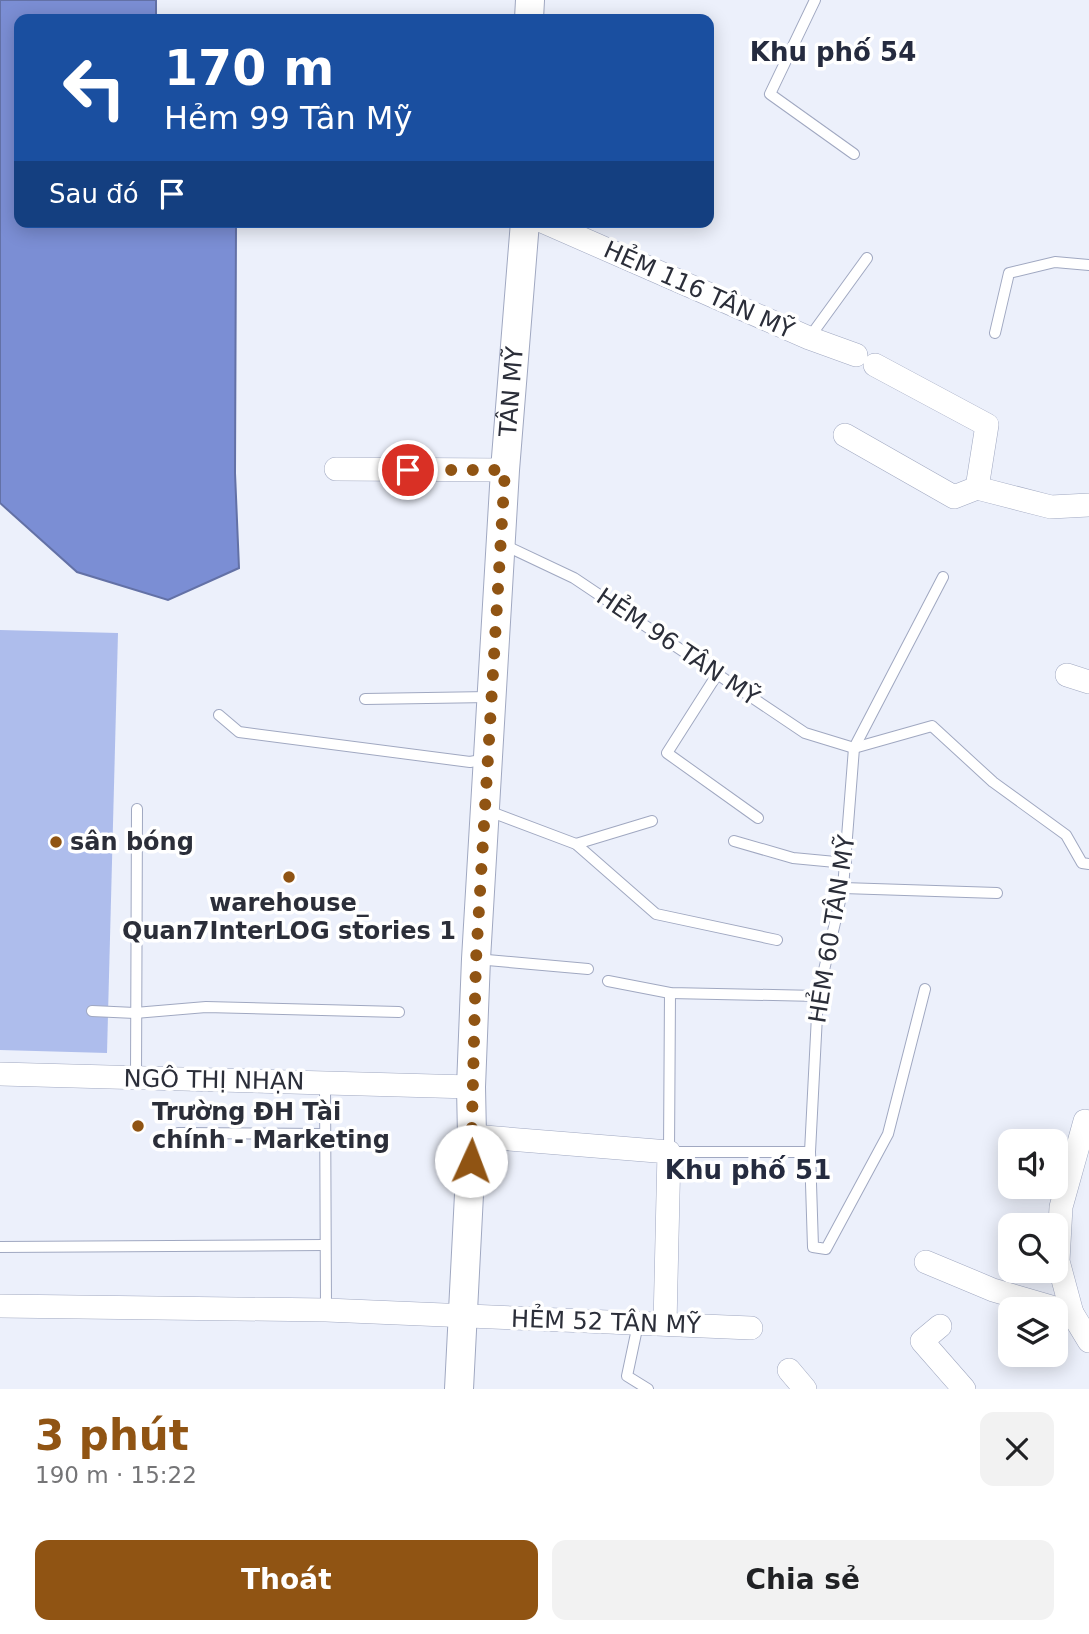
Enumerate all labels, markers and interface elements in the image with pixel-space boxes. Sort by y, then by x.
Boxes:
district label: Khu phố 54 [750,37,916,67]
text: 170 m [164,40,334,97]
icon: left [49,42,140,133]
text: Hẻm 99 Tân Mỹ [164,99,412,137]
icon: arrive [153,175,191,213]
text: Sau đó [49,179,139,209]
street label: HẺM 116 TÂN MỸ [600,233,800,345]
street label: TÂN MỸ [494,345,529,439]
pin [378,440,438,500]
icon: arrive [389,451,427,489]
street label: HẺM 96 TÂN MỸ [591,580,766,712]
place label: sân bóng [70,828,194,856]
street label: HẺM 60 TÂN MỸ [800,832,861,1025]
marker: sân bóng [48,834,64,850]
marker: warehouse_ Quan7InterLOG stories 1 [281,869,297,885]
place label: warehouse_ Quan7InterLOG stories 1 [122,889,456,945]
street label: NGÔ THỊ NHẠN [123,1062,305,1096]
place label: Trường ĐH Tài chính - Marketing [152,1098,390,1154]
marker: Trường ĐH Tài chính - Marketing [130,1118,146,1134]
position arrow [434,1124,508,1198]
map controls [998,1129,1068,1367]
button: sound [998,1129,1068,1199]
district label: Khu phố 51 [665,1155,831,1185]
button: search [998,1213,1068,1283]
button: layers [998,1297,1068,1367]
street label: HẺM 52 TÂN MỸ [511,1302,702,1339]
text: 3 phút [35,1411,189,1460]
button: close [980,1412,1054,1486]
text: 190 m · 15:22 [35,1462,197,1488]
button: Thoát [35,1540,538,1620]
button: Chia sẻ [552,1540,1054,1620]

